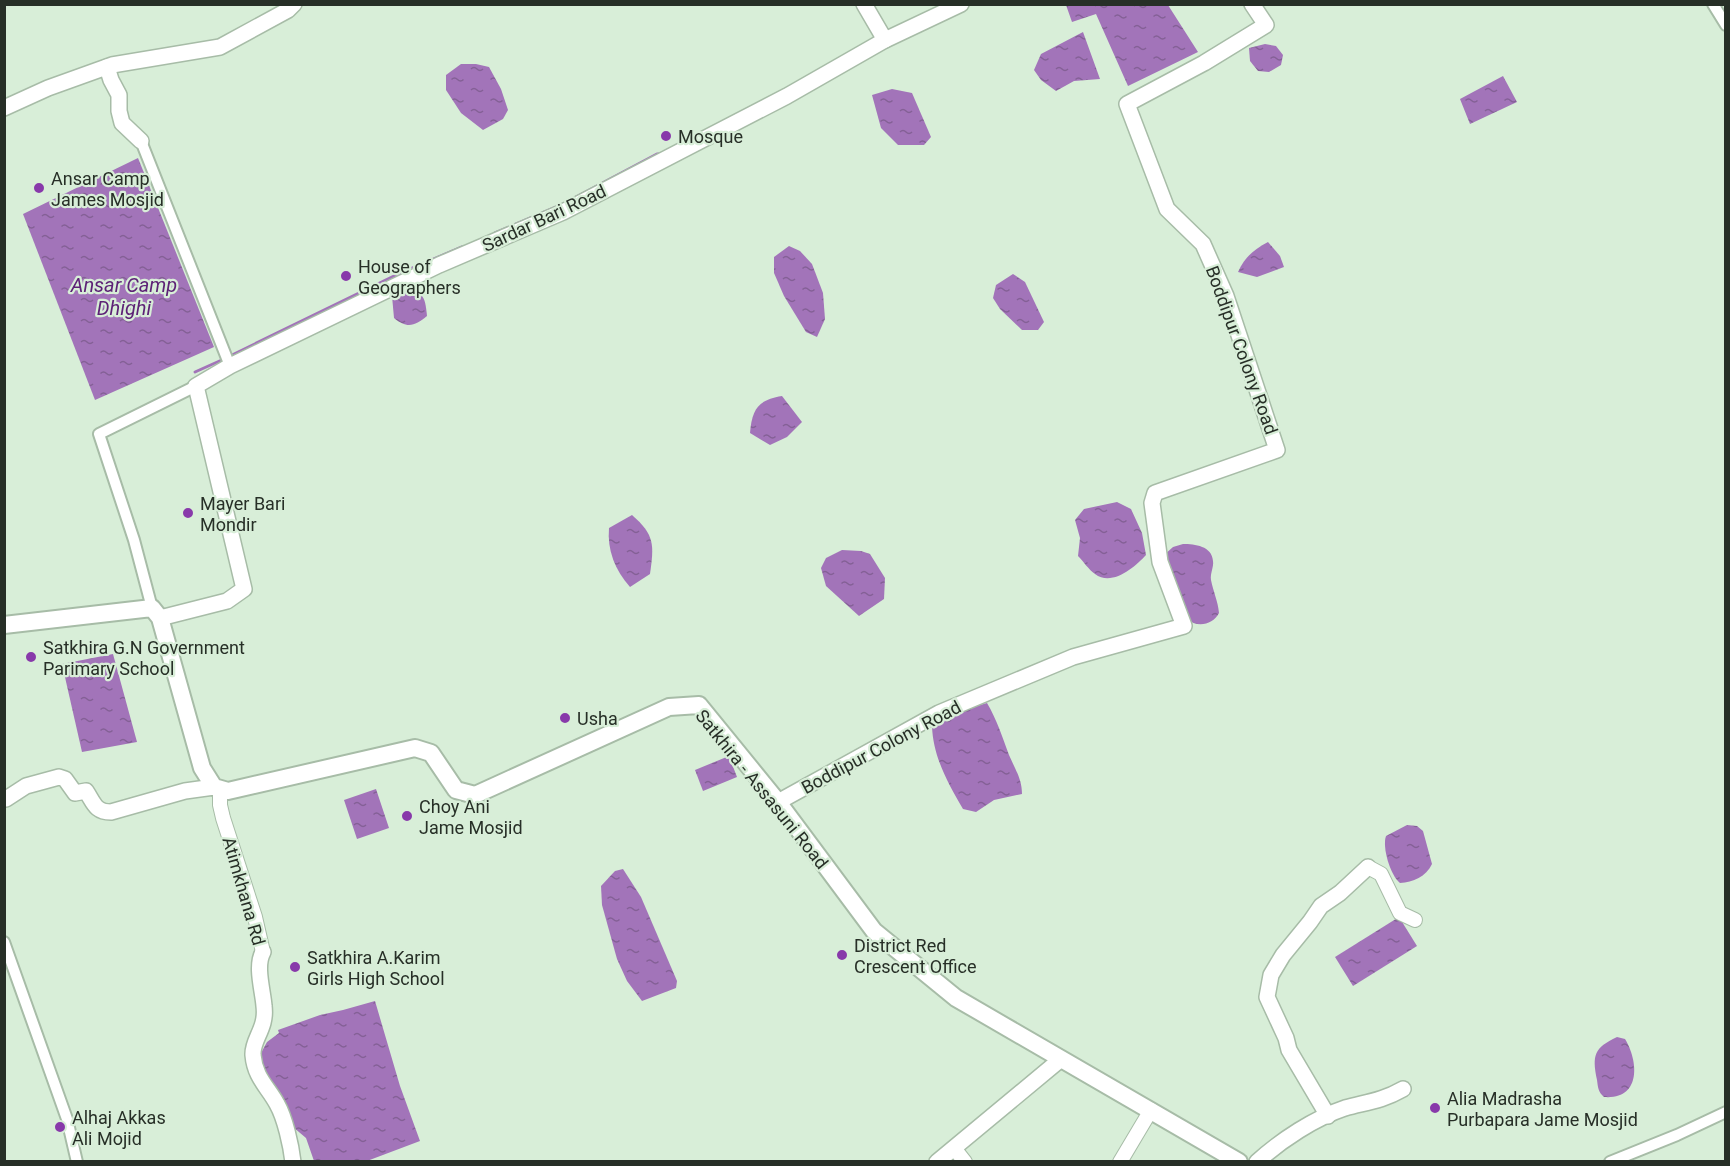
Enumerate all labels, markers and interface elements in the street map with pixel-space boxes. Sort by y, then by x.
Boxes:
place label: Mosque [678,126,743,147]
marker: Mosque [659,129,673,143]
place label: Ansar Camp James Mosjid [51,168,164,210]
street label: Sardar Bari Road [479,180,609,256]
marker: Ansar Camp James Mosjid [32,181,46,195]
place label: House of Geographers [358,256,461,298]
street label: Boddipur Colony Road [1202,263,1282,437]
marker: House of Geographers [339,269,353,283]
water label: Ansar Camp Dhighi [70,273,177,320]
place label: Mayer Bari Mondir [200,493,285,535]
marker: Mayer Bari Mondir [181,506,195,520]
place label: Satkhira G.N Government Parimary School [43,637,245,679]
marker: Satkhira G.N Government Parimary School [24,650,38,664]
street label: Boddipur Colony Road [798,696,964,798]
street label: Satkhira - Assasuni Road [691,705,833,873]
place label: Usha [577,708,618,729]
marker: Usha [558,711,572,725]
place label: Choy Ani Jame Mosjid [419,796,523,838]
marker: Choy Ani Jame Mosjid [400,809,414,823]
street label: Atimkhana Rd [218,834,270,948]
place label: District Red Crescent Office [854,935,976,977]
place label: Satkhira A.Karim Girls High School [307,947,445,989]
marker: District Red Crescent Office [835,948,849,962]
marker: Satkhira A.Karim Girls High School [288,960,302,974]
place label: Alia Madrasha Purbapara Jame Mosjid [1447,1088,1638,1130]
marker: Alia Madrasha Purbapara Jame Mosjid [1428,1101,1442,1115]
place label: Alhaj Akkas Ali Mojid [72,1107,166,1149]
marker: Alhaj Akkas Ali Mojid [53,1120,67,1134]

